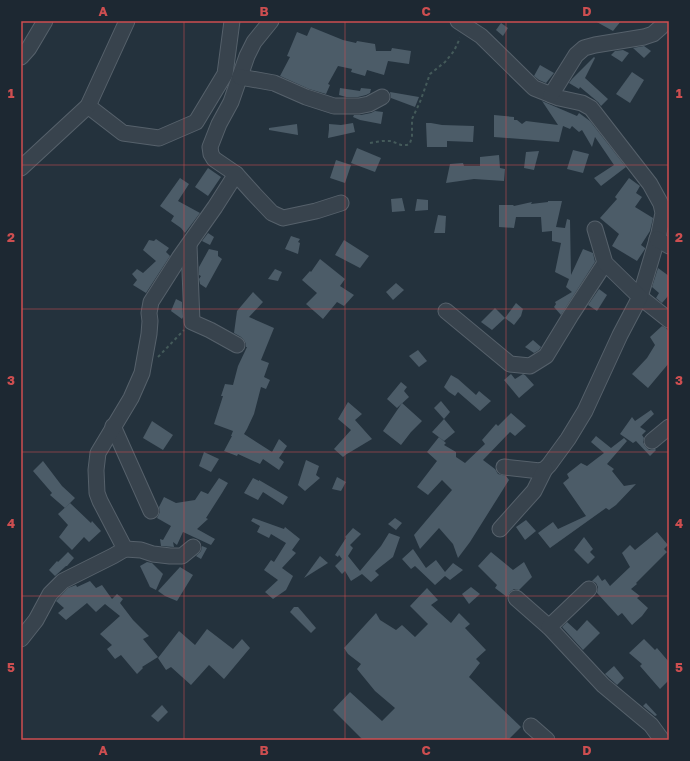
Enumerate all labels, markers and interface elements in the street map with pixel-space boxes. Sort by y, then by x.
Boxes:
text: A [98,3,108,19]
text: B [259,3,269,19]
text: C [421,3,431,19]
text: D [582,3,592,19]
text: 1 [8,85,15,101]
text: 1 [676,85,683,101]
text: 2 [7,229,15,245]
text: 2 [675,229,683,245]
text: 3 [7,372,15,388]
text: 3 [675,372,683,388]
text: 4 [7,515,15,531]
text: 4 [675,515,683,531]
text: 5 [7,659,15,675]
text: 5 [675,659,683,675]
text: A [98,742,108,758]
text: B [259,742,269,758]
text: C [421,742,431,758]
text: D [582,742,592,758]

